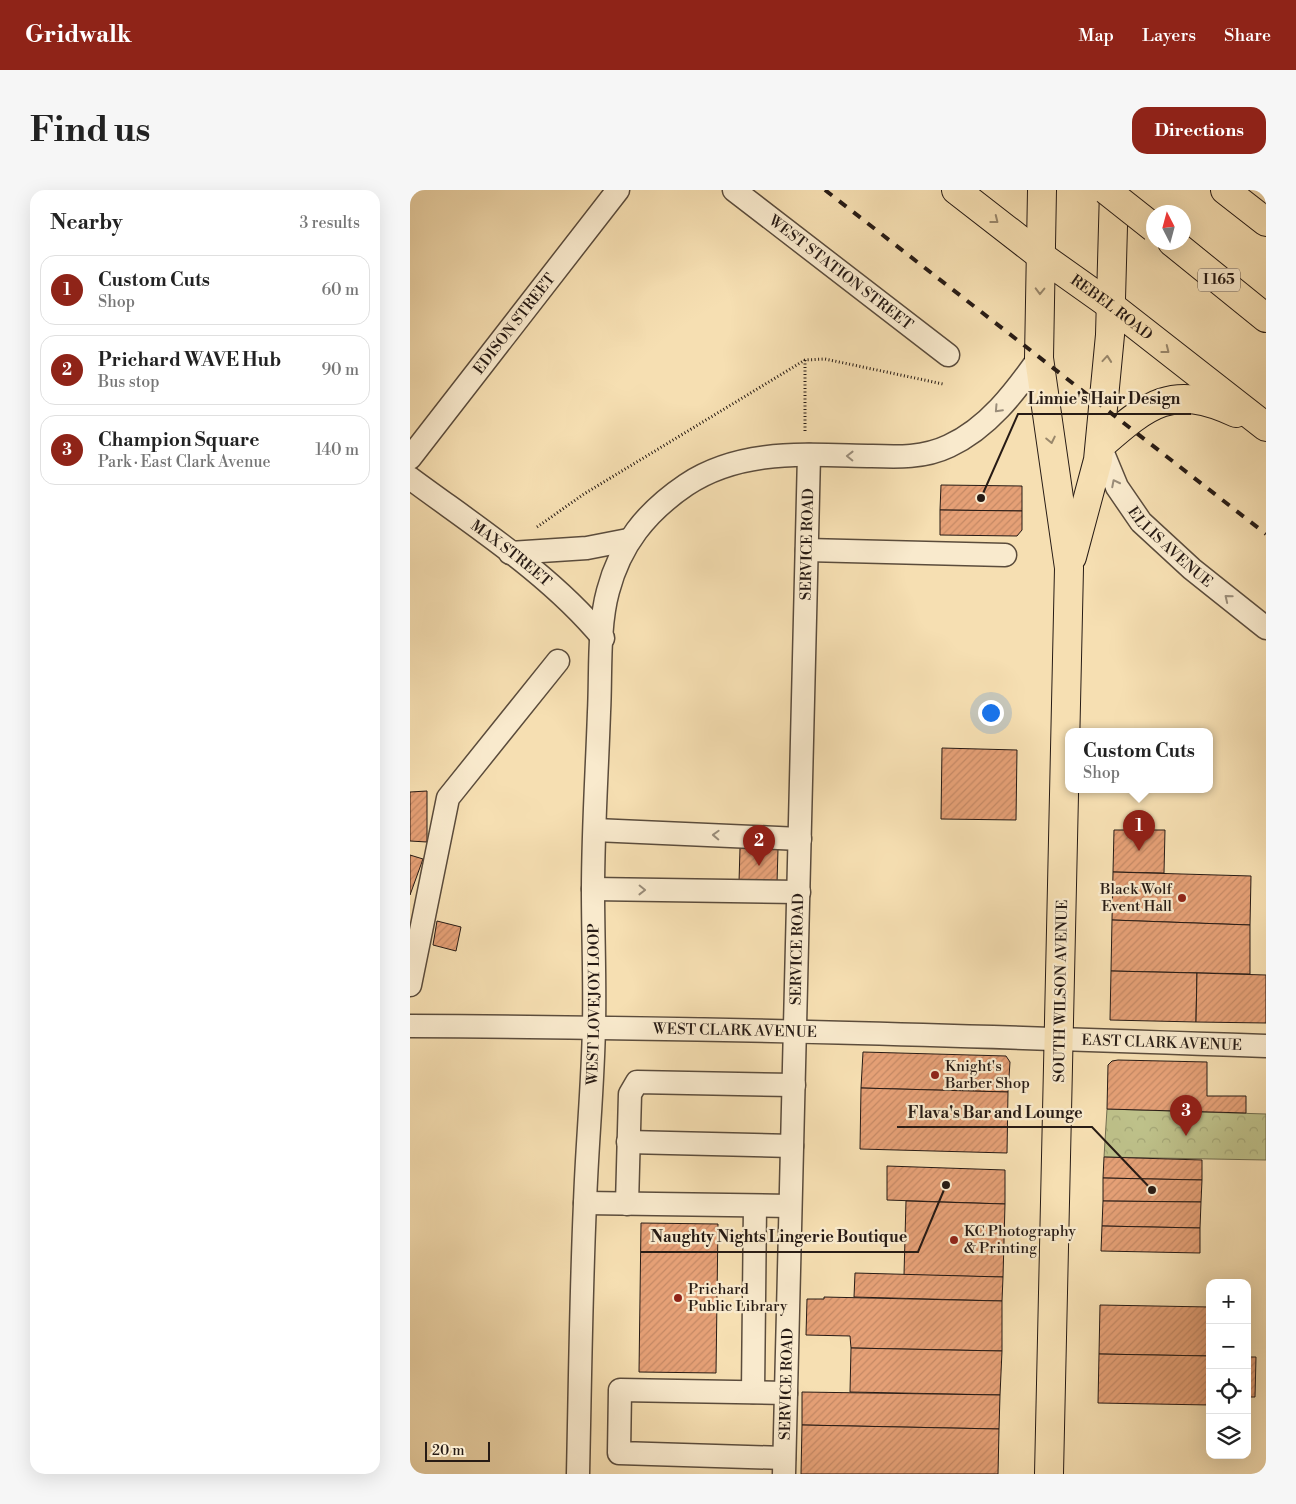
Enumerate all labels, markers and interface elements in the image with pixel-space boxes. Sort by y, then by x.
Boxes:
text: Gridwalk [25,20,132,50]
text: Map [1079,24,1114,47]
text: Layers [1142,24,1196,47]
text: Share [1224,24,1271,47]
button: Directions [1132,107,1266,154]
text: Find us [30,109,150,152]
north arrow [1146,205,1191,250]
text: Nearby [50,210,123,236]
street label: WEST STATION STREET [764,210,917,334]
text: 3 results [299,213,360,233]
one-way arrow [989,214,999,223]
text: Custom Cuts [98,268,210,292]
road number: I 165 [1198,268,1240,292]
street label: EDISON STREET [469,269,560,378]
street label: REBEL ROAD [1067,271,1157,344]
text: 1 [63,280,71,300]
text: 60 m [321,280,359,300]
one-way arrow [1035,288,1045,295]
text: Shop [98,292,135,312]
one-way arrow [1160,344,1169,352]
text: Prichard WAVE Hub [98,348,281,372]
one-way arrow [1102,354,1113,362]
text: 2 [62,360,72,380]
text: 90 m [321,360,359,380]
text: Bus stop [98,372,160,392]
callout: Linnie's Hair Design [1018,383,1191,414]
text: Linnie's Hair Design [1028,389,1180,409]
one-way arrow [995,404,1004,413]
text: Champion Square [98,428,260,452]
one-way arrow [1046,436,1056,445]
text: 3 [62,440,72,460]
text: 140 m [315,440,359,460]
one-way arrow [845,451,853,461]
text: Park · East Clark Avenue [98,452,271,472]
one-way arrow [1111,479,1121,488]
street label: SERVICE ROAD [796,488,818,600]
street label: ELLIS AVENUE [1124,503,1217,591]
street label: MAX STREET [467,516,556,591]
one-way arrow [1225,595,1234,603]
your location [978,700,1004,726]
popup [1065,728,1213,793]
text: Custom Cuts [1083,739,1195,763]
text: Shop [1083,763,1120,783]
pin: 1 [1123,810,1155,851]
pin: 2 [743,825,775,866]
one-way arrow [712,830,720,841]
place label: Black Wolf Event Hall [1099,880,1173,916]
one-way arrow [638,885,646,895]
marker: Black Wolf Event Hall [1176,892,1188,904]
street label: SERVICE ROAD [786,893,808,1005]
street label: SOUTH WILSON AVENUE [1050,899,1072,1083]
street label: WEST LOVEJOY LOOP [582,923,604,1087]
street label: WEST CLARK AVENUE [652,1019,817,1042]
street label: EAST CLARK AVENUE [1081,1030,1242,1055]
place label: Knight's Barber Shop [944,1057,1030,1093]
marker: Knight's Barber Shop [929,1069,941,1081]
pin: 3 [1170,1095,1202,1136]
callout: Flava's Bar and Lounge [897,1096,1092,1127]
text: Flava's Bar and Lounge [907,1103,1083,1123]
callout: Naughty Nights Lingerie Boutique [641,1221,918,1252]
place label: KC Photography & Printing [964,1222,1076,1258]
text: Naughty Nights Lingerie Boutique [651,1227,908,1247]
marker: KC Photography & Printing [948,1234,960,1246]
map controls [1206,1279,1251,1459]
button: + [1206,1279,1251,1324]
place label: Prichard Public Library [688,1280,788,1316]
marker: Prichard Public Library [672,1292,684,1304]
button: − [1206,1324,1251,1369]
street label: SERVICE ROAD [775,1328,797,1440]
button: locate [1206,1369,1251,1414]
button: layers [1206,1414,1251,1459]
scale bar [425,1439,490,1462]
text: 20 m [432,1442,464,1460]

